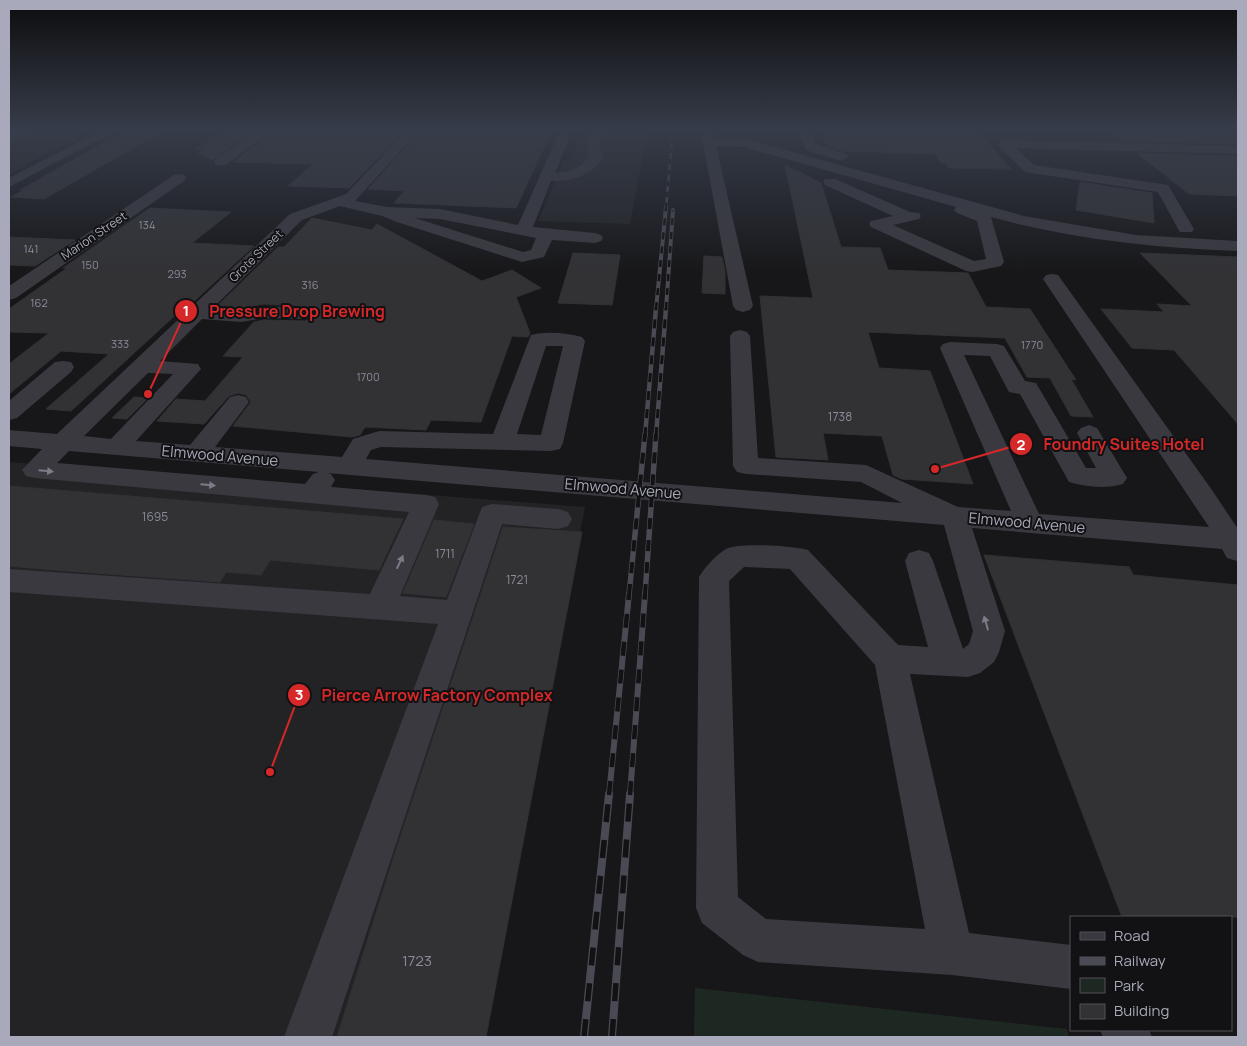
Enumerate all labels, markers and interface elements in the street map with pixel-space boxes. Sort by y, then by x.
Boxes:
street label: Marion Street [58,207,130,264]
house number: 134 [139,217,155,232]
street label: Grote Street [225,225,287,286]
house number: 141 [23,241,39,256]
house number: 150 [81,257,99,272]
house number: 293 [167,266,187,281]
house number: 316 [301,277,319,292]
house number: 162 [30,295,48,310]
callout: Pressure Drop Brewing [174,296,394,327]
text: 1 [183,300,189,321]
text: Pressure Drop Brewing [209,300,385,322]
house number: 333 [111,336,129,351]
house number: 1770 [1021,337,1043,352]
house number: 1700 [356,369,380,384]
house number: 1738 [828,408,852,425]
callout: Foundry Suites Hotel [1009,429,1215,460]
text: Foundry Suites Hotel [1043,433,1205,455]
text: 2 [1017,434,1026,455]
street label: Elmwood Avenue [161,440,279,471]
one-way arrow [38,467,54,475]
street label: Elmwood Avenue [564,473,682,504]
one-way arrow [200,481,216,489]
street label: Elmwood Avenue [968,507,1086,538]
house number: 1695 [142,508,168,525]
house number: 1711 [435,545,455,562]
one-way arrow [396,555,404,569]
house number: 1721 [506,571,528,588]
one-way arrow [982,615,990,630]
callout: Pierce Arrow Factory Complex [287,680,563,711]
text: 3 [295,684,303,705]
text: Pierce Arrow Factory Complex [321,684,553,706]
legend [1070,916,1232,1031]
text: Road [1114,925,1150,946]
house number: 1723 [402,950,432,971]
text: Railway [1114,950,1166,971]
text: Park [1114,975,1144,996]
text: Building [1114,1000,1169,1021]

